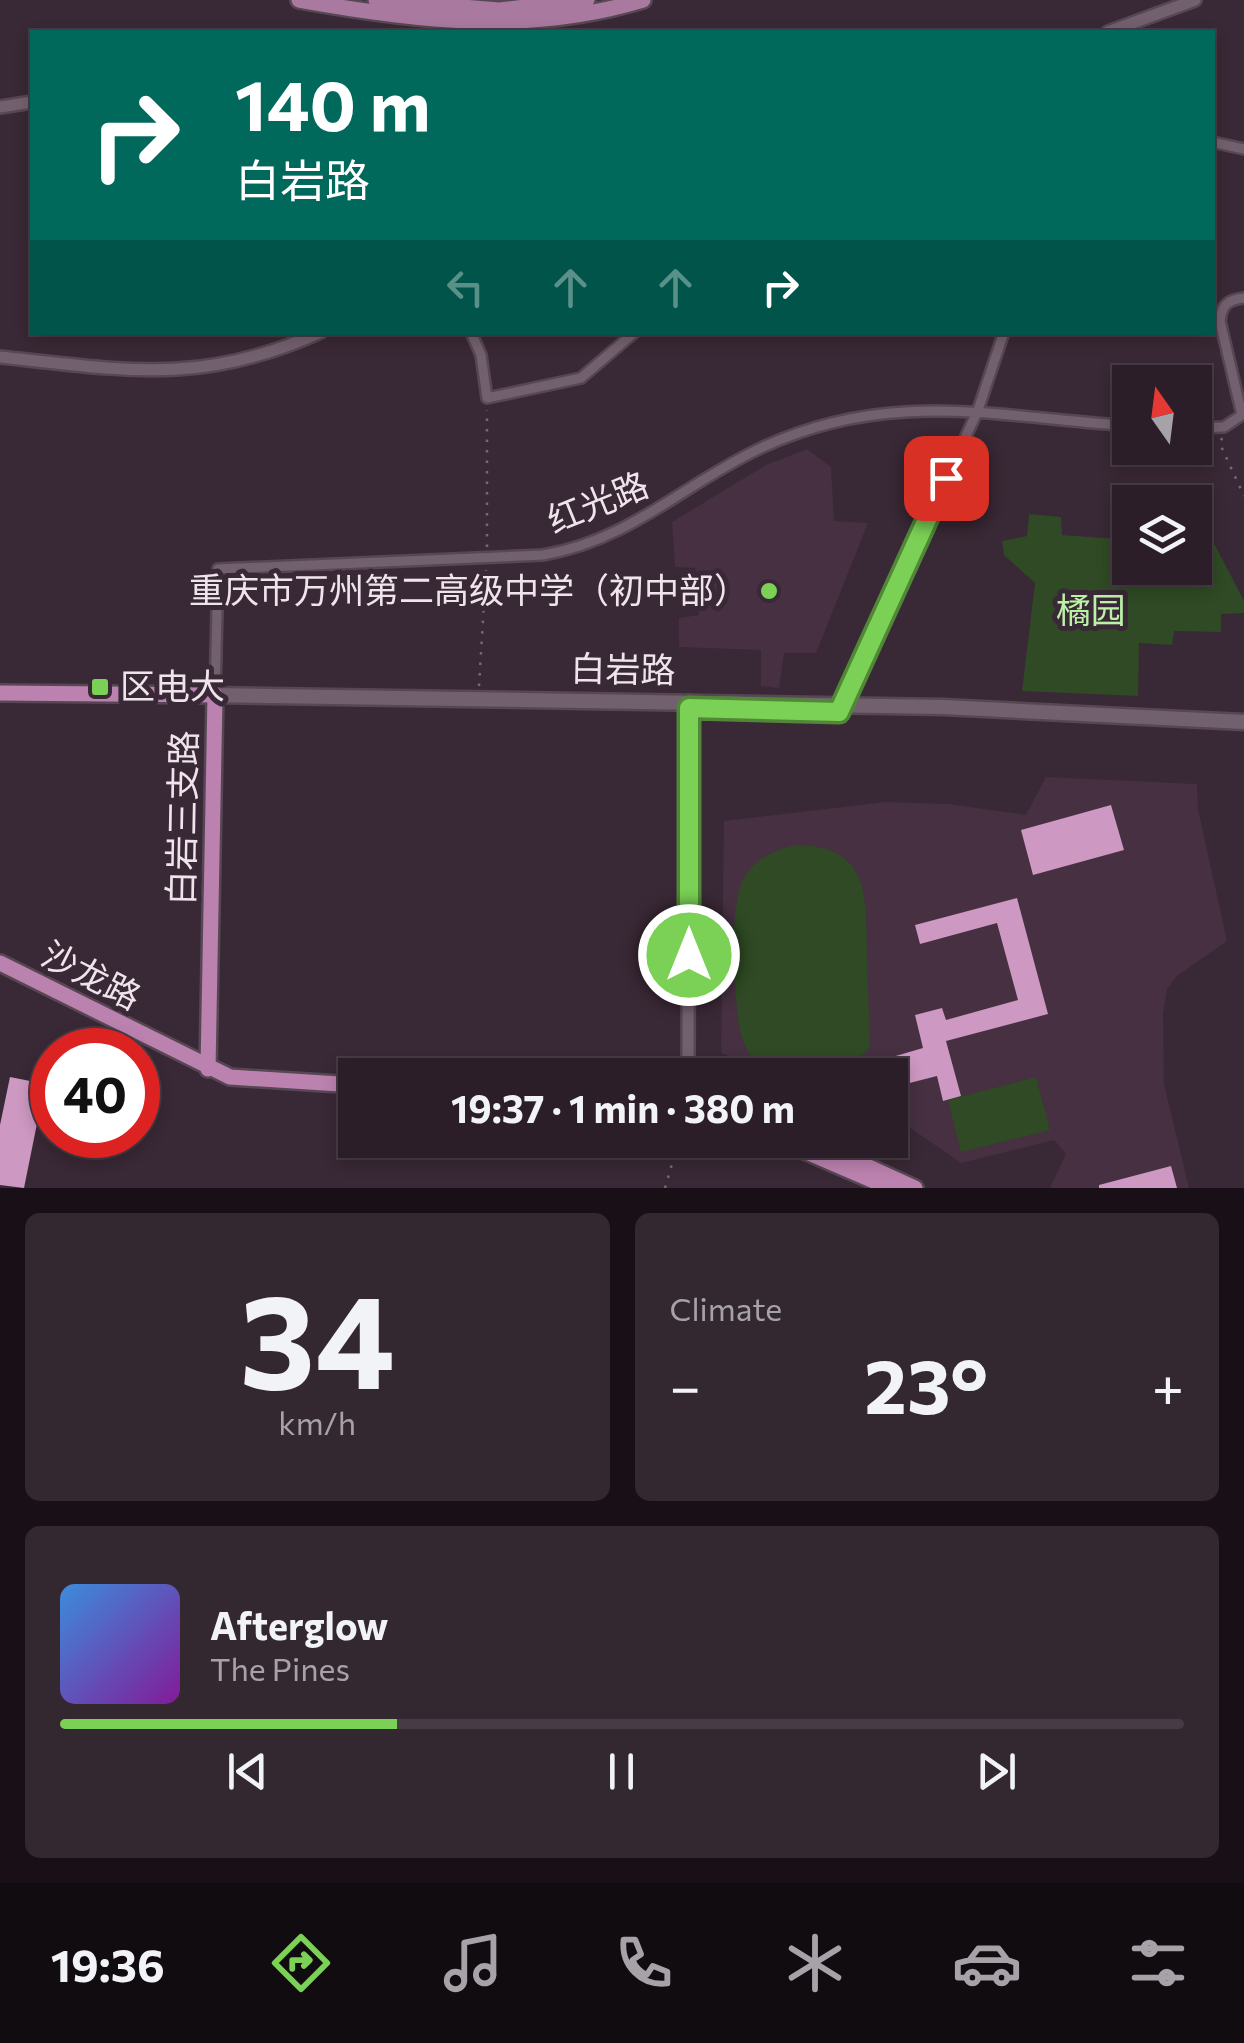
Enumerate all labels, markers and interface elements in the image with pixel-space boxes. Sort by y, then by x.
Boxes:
text: 140 m [235,60,431,145]
icon: right [70,70,200,200]
text: 白岩路 [235,151,370,206]
icon: left [438,260,493,315]
icon: ahead [543,260,598,315]
icon: ahead [648,260,703,315]
icon: right [753,260,808,315]
north arrow [1112,365,1212,465]
map controls [1112,365,1212,585]
pin [904,436,989,521]
icon: arrive [919,451,974,506]
street label: 红光路 [540,461,654,540]
button: layers [1112,485,1212,585]
place label: 重庆市万州第二高级中学（初中部） [189,567,749,610]
marker: 重庆市万州第二高级中学（初中部） [758,580,780,602]
park label: 橘园 [1056,587,1126,630]
street label: 白岩路 [570,645,676,690]
place label: 区电大 [120,663,225,706]
marker: 区电大 [89,676,111,698]
street label: 白岩三支路 [157,730,204,906]
position arrow [637,903,741,1007]
street label: 沙龙路 [36,931,149,1017]
speed limit sign: 40 [30,1028,160,1158]
text: 19:37 · 1 min · 380 m [451,1084,795,1131]
text: 34 [240,1257,395,1416]
text: Climate [670,1288,782,1328]
text: 23° [864,1338,988,1429]
text: − [670,1351,701,1418]
text: + [1152,1351,1184,1418]
text: km/h [278,1402,356,1442]
text: Afterglow [210,1601,388,1648]
text: The Pines [210,1648,350,1688]
icon: previous [220,1744,275,1799]
icon: pause [594,1744,649,1799]
icon: next [969,1744,1024,1799]
icon: directions [266,1928,336,1998]
icon: music [438,1928,508,1998]
icon: phone [609,1928,679,1998]
icon: climate [780,1928,850,1998]
icon: car [952,1928,1022,1998]
icon: filters [1123,1928,1193,1998]
text: 19:36 [51,1936,165,1991]

